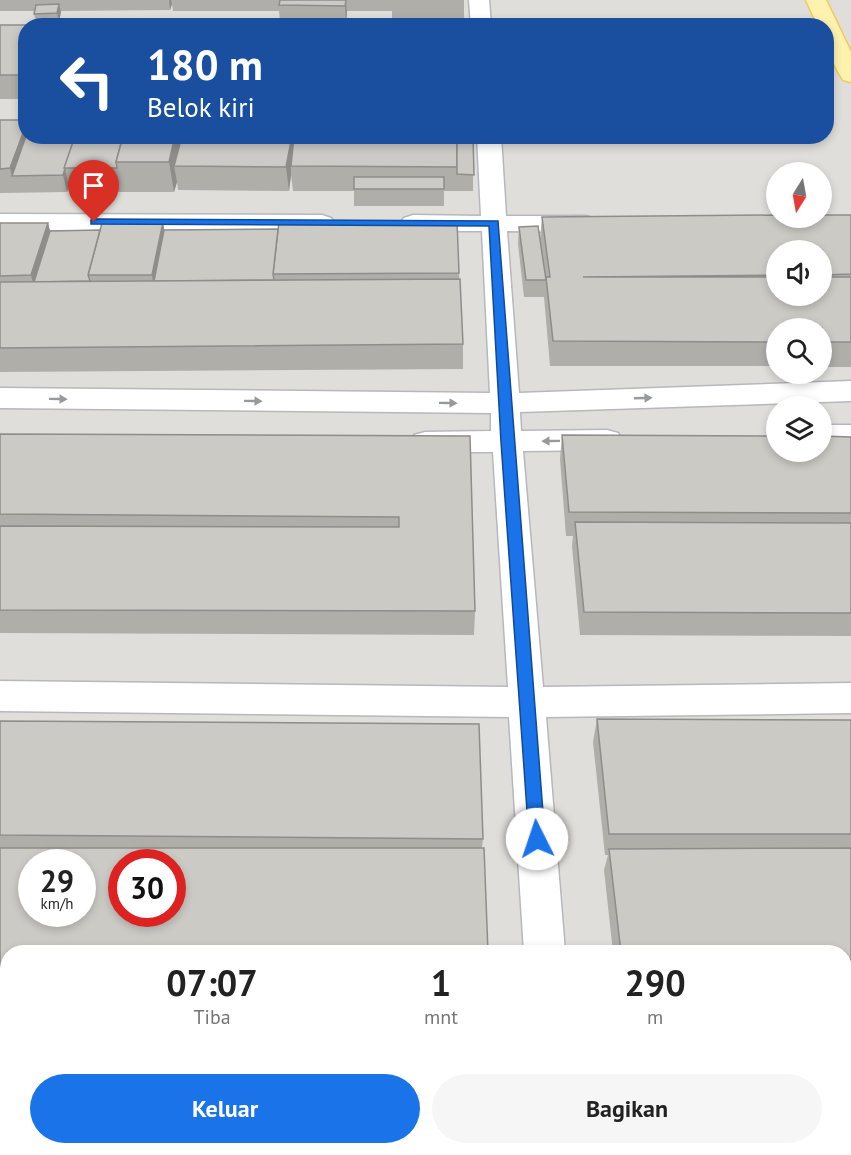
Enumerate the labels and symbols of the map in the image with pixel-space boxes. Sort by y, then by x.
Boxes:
pin [68,160,119,222]
north arrow [766,162,832,228]
one-way arrow [49,394,68,404]
one-way arrow [634,394,653,403]
one-way arrow [244,396,263,406]
one-way arrow [439,398,458,408]
one-way arrow [541,436,560,446]
position arrow [505,807,569,871]
speed limit sign: 30 [108,849,186,927]

